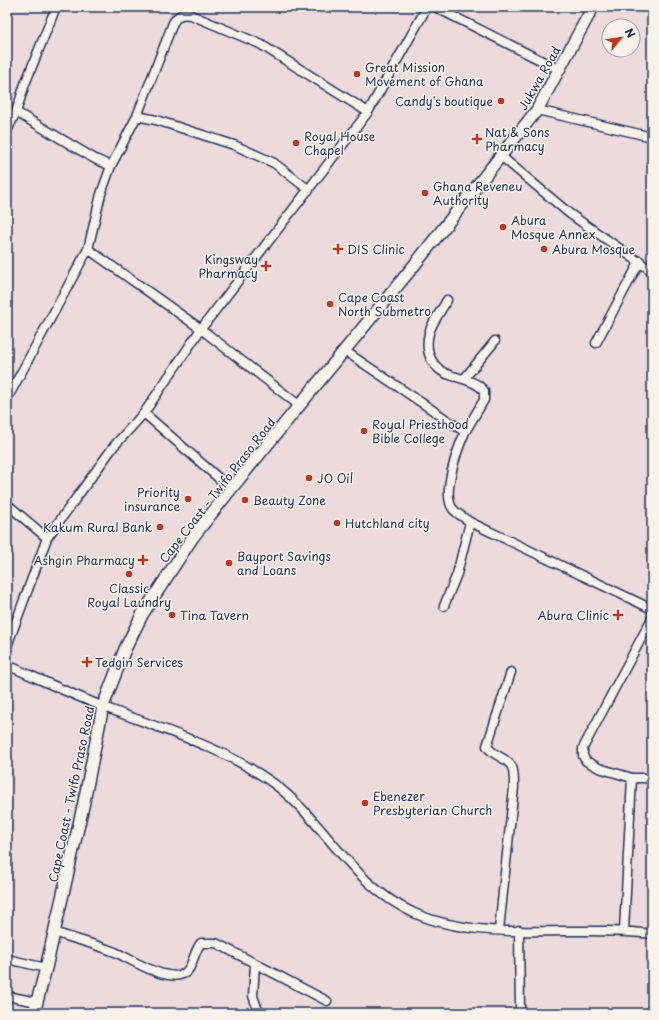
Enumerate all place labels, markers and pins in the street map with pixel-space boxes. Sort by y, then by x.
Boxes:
place label: Great Mission Movement of Ghana [365,58,484,90]
marker: Great Mission Movement of Ghana [352,69,362,79]
place label: Candy's boutique [395,92,493,110]
marker: Candy's boutique [496,96,506,106]
place label: Nat & Sons Pharmacy [485,123,550,155]
place label: Royal House Chapel [304,127,376,159]
marker: Nat & Sons Pharmacy [472,134,482,144]
marker: Royal House Chapel [291,138,301,148]
place label: Ghana Reveneu Authority [433,177,522,209]
marker: Ghana Reveneu Authority [420,188,430,198]
place label: Abura Mosque Annex [511,211,595,243]
marker: Abura Mosque Annex [498,222,508,232]
place label: DIS Clinic [347,240,405,258]
place label: Abura Mosque [552,240,636,258]
marker: DIS Clinic [332,243,344,255]
marker: Abura Mosque [539,244,549,254]
place label: Kingsway Pharmacy [198,250,258,282]
marker: Kingsway Pharmacy [261,261,271,271]
place label: Cape Coast North Submetro [338,288,431,320]
marker: Cape Coast North Submetro [325,299,335,309]
place label: Royal Priesthood Bible College [372,415,469,447]
marker: Royal Priesthood Bible College [359,426,369,436]
place label: JO Oil [317,469,353,487]
marker: JO Oil [304,473,314,483]
place label: Priority insurance [124,483,180,515]
place label: Beauty Zone [253,491,326,509]
marker: Priority insurance [183,494,193,504]
marker: Beauty Zone [240,495,250,505]
place label: Hutchland city [345,514,430,532]
place label: Kakum Rural Bank [43,518,152,536]
marker: Hutchland city [332,518,342,528]
marker: Kakum Rural Bank [155,522,165,532]
place label: Bayport Savings and Loans [237,547,332,579]
place label: Ashgin Pharmacy [33,551,135,569]
marker: Ashgin Pharmacy [138,555,148,565]
marker: Bayport Savings and Loans [224,558,234,568]
marker: Classic Royal Laundry [124,569,134,579]
place label: Classic Royal Laundry [87,579,171,611]
place label: Tina Tavern [180,606,249,624]
place label: Abura Clinic [537,606,609,624]
marker: Abura Clinic [612,609,624,621]
marker: Tina Tavern [167,610,177,620]
place label: Tedgin Services [95,653,183,671]
marker: Tedgin Services [82,657,92,667]
place label: Ebenezer Presbyterian Church [373,787,492,819]
marker: Ebenezer Presbyterian Church [360,798,370,808]

